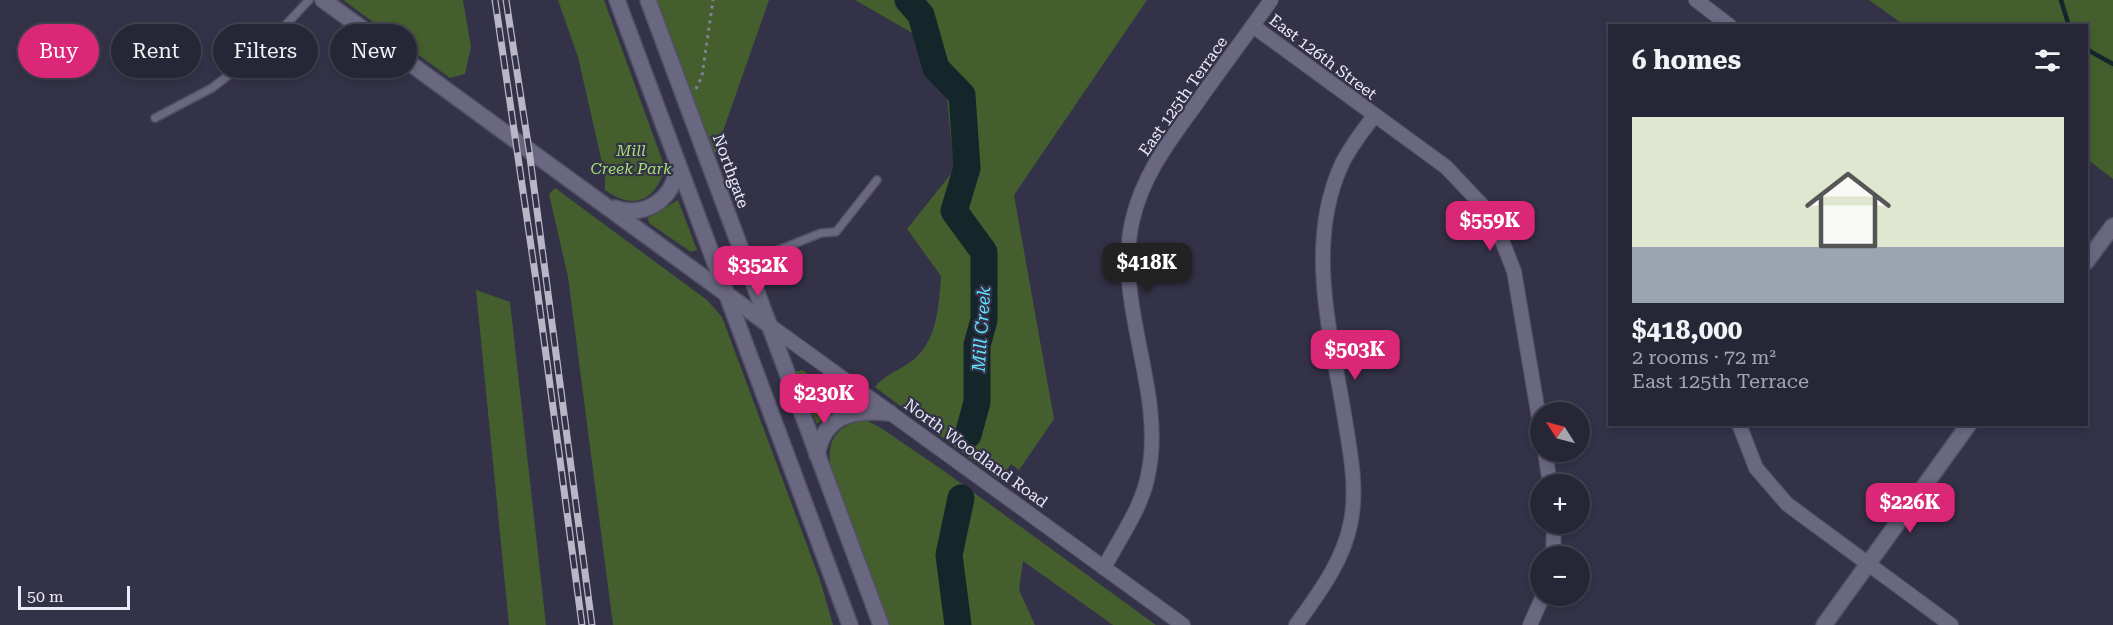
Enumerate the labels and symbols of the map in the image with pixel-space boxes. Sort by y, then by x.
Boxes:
street label: East 126th Street [1265,10,1381,104]
street label: East 125th Terrace [1135,32,1231,159]
street label: Northgate [709,131,753,211]
park label: Mill Creek Park [590,141,672,178]
pin: $559K [1448,201,1532,252]
pin: $418K [1105,243,1189,294]
pin: $352K [716,246,800,297]
water label: Mill Creek [967,285,994,373]
pin: $503K [1313,330,1397,381]
pin: $230K [782,374,866,425]
street label: North Woodland Road [901,395,1051,511]
north arrow [1530,402,1590,462]
pin: $226K [1868,483,1952,534]
scale bar [18,583,130,610]

